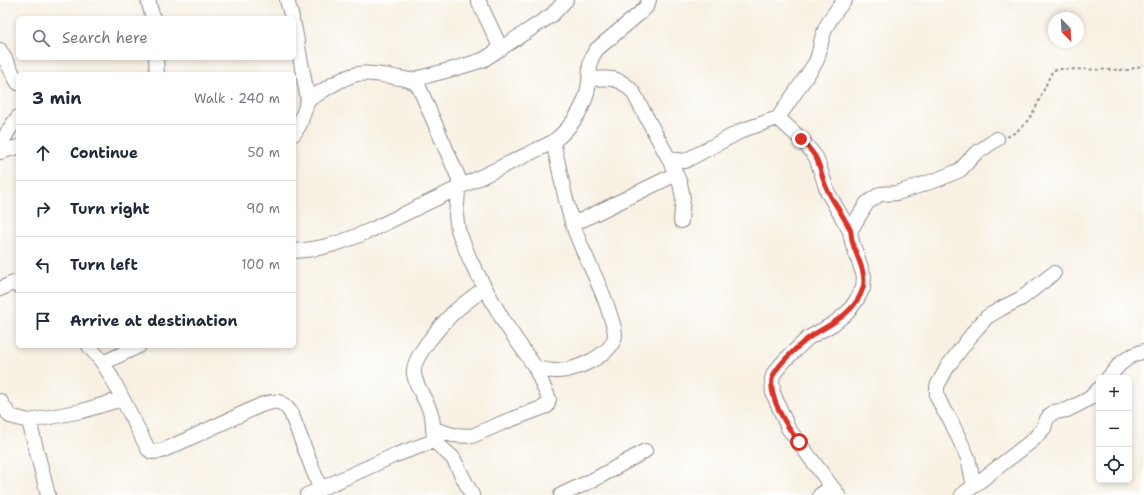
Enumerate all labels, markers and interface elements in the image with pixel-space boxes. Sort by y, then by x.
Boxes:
north arrow [1048,12,1084,48]
search box [16,16,296,60]
icon: search [30,27,52,49]
text: Search here [62,28,148,48]
text: 3 min [32,87,82,109]
text: Walk · 240 m [194,90,280,107]
route end [792,130,810,148]
icon: ahead [32,142,54,164]
text: Continue [70,143,138,163]
text: 50 m [247,144,280,161]
icon: right [32,198,54,220]
text: Turn right [70,199,150,219]
text: 90 m [246,200,280,217]
icon: left [32,254,54,276]
text: Turn left [70,255,138,275]
text: 100 m [241,256,280,273]
icon: arrive [32,310,54,332]
text: Arrive at destination [70,311,238,331]
map controls [1096,375,1132,483]
button: + [1096,375,1132,411]
button: − [1096,411,1132,447]
route start [790,433,808,451]
button: locate [1096,447,1132,483]

